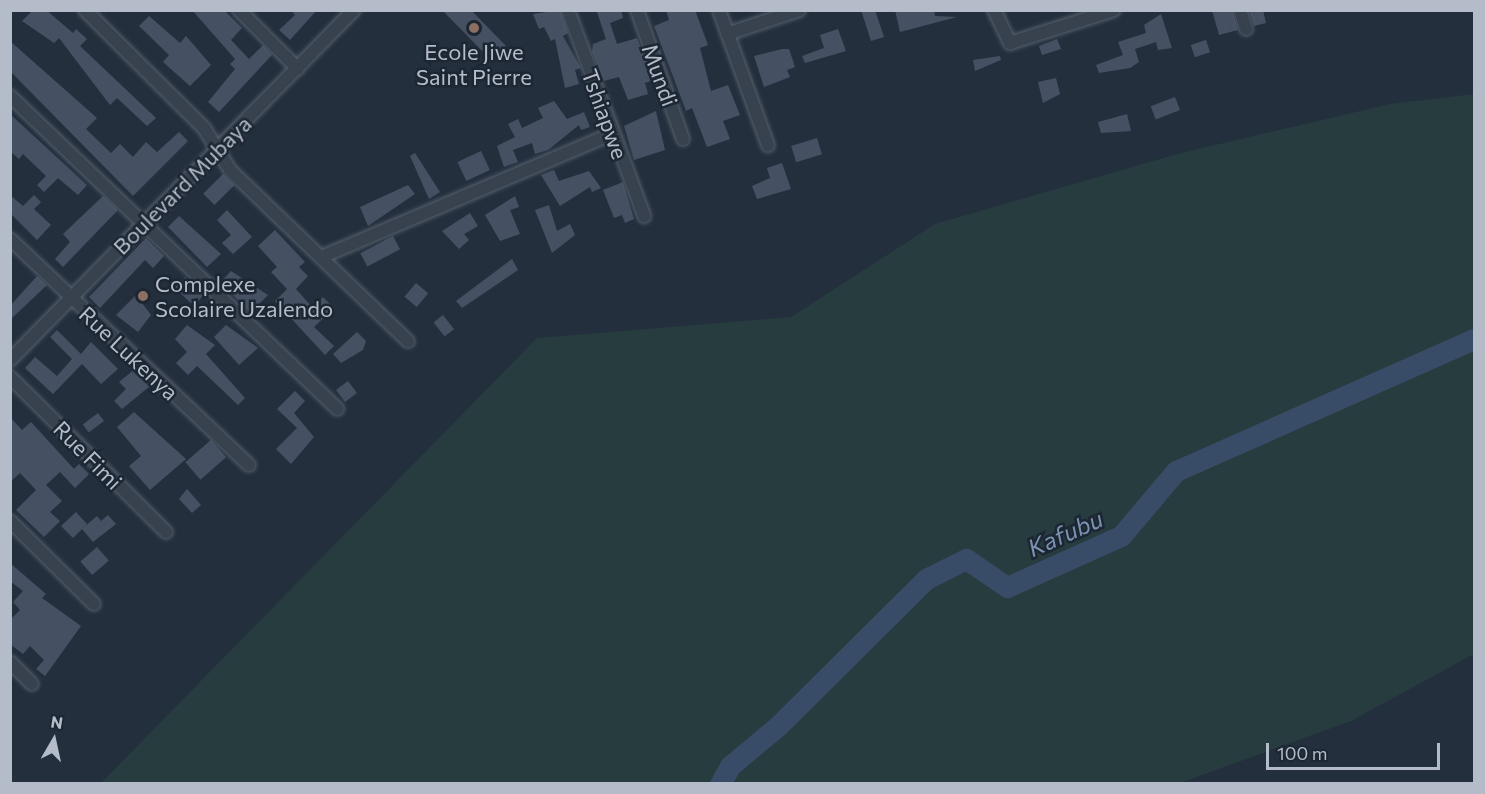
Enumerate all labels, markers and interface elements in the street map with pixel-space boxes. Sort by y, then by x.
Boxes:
marker: Ecole Jiwe Saint Pierre [467,21,481,35]
place label: Ecole Jiwe Saint Pierre [416,38,532,90]
street label: Mundi [637,40,683,110]
street label: Tshiapwe [577,65,633,163]
street label: Boulevard Mubaya [107,110,257,260]
place label: Complexe Scolaire Uzalendo [155,270,333,322]
marker: Complexe Scolaire Uzalendo [136,289,150,303]
street label: Rue Lukenya [74,300,184,406]
street label: Rue Fimi [48,415,128,495]
water label: Kafubu [1023,504,1107,562]
north arrow [24,710,84,770]
text: N [49,711,64,732]
scale bar [1269,731,1443,769]
text: 100 m [1277,742,1327,764]

